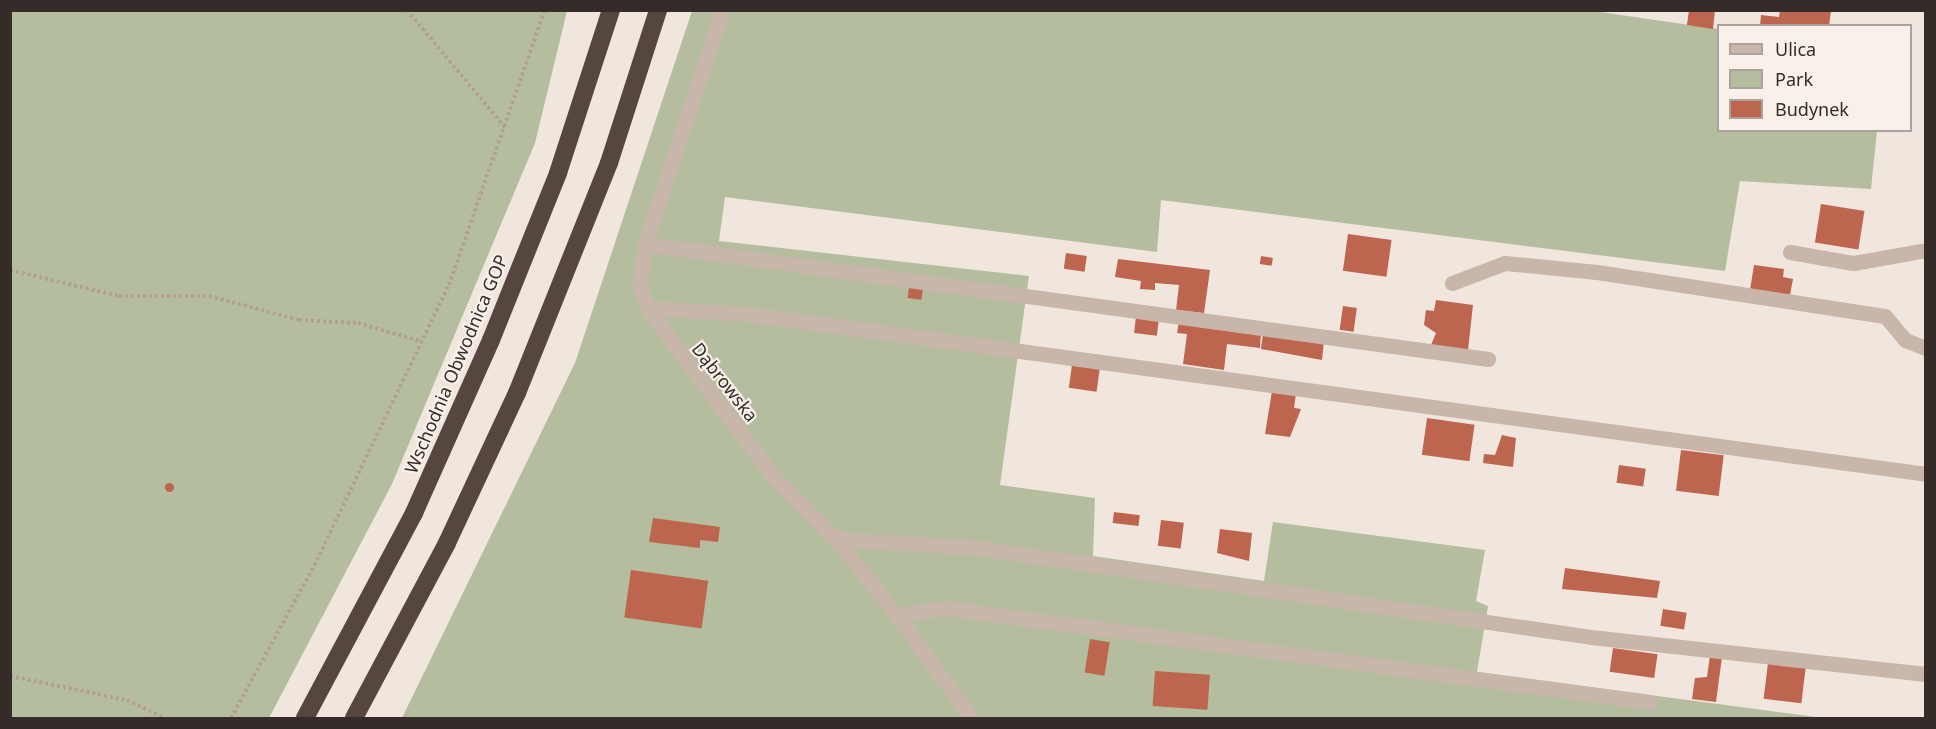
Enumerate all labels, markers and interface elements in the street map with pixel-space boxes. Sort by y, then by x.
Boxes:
legend [1717,24,1912,132]
text: Ulica [1775,37,1816,61]
text: Park [1775,67,1813,91]
text: Budynek [1775,97,1849,121]
street label: Wschodnia Obwodnica GOP [400,251,512,477]
street label: Dąbrowska [687,338,763,426]

